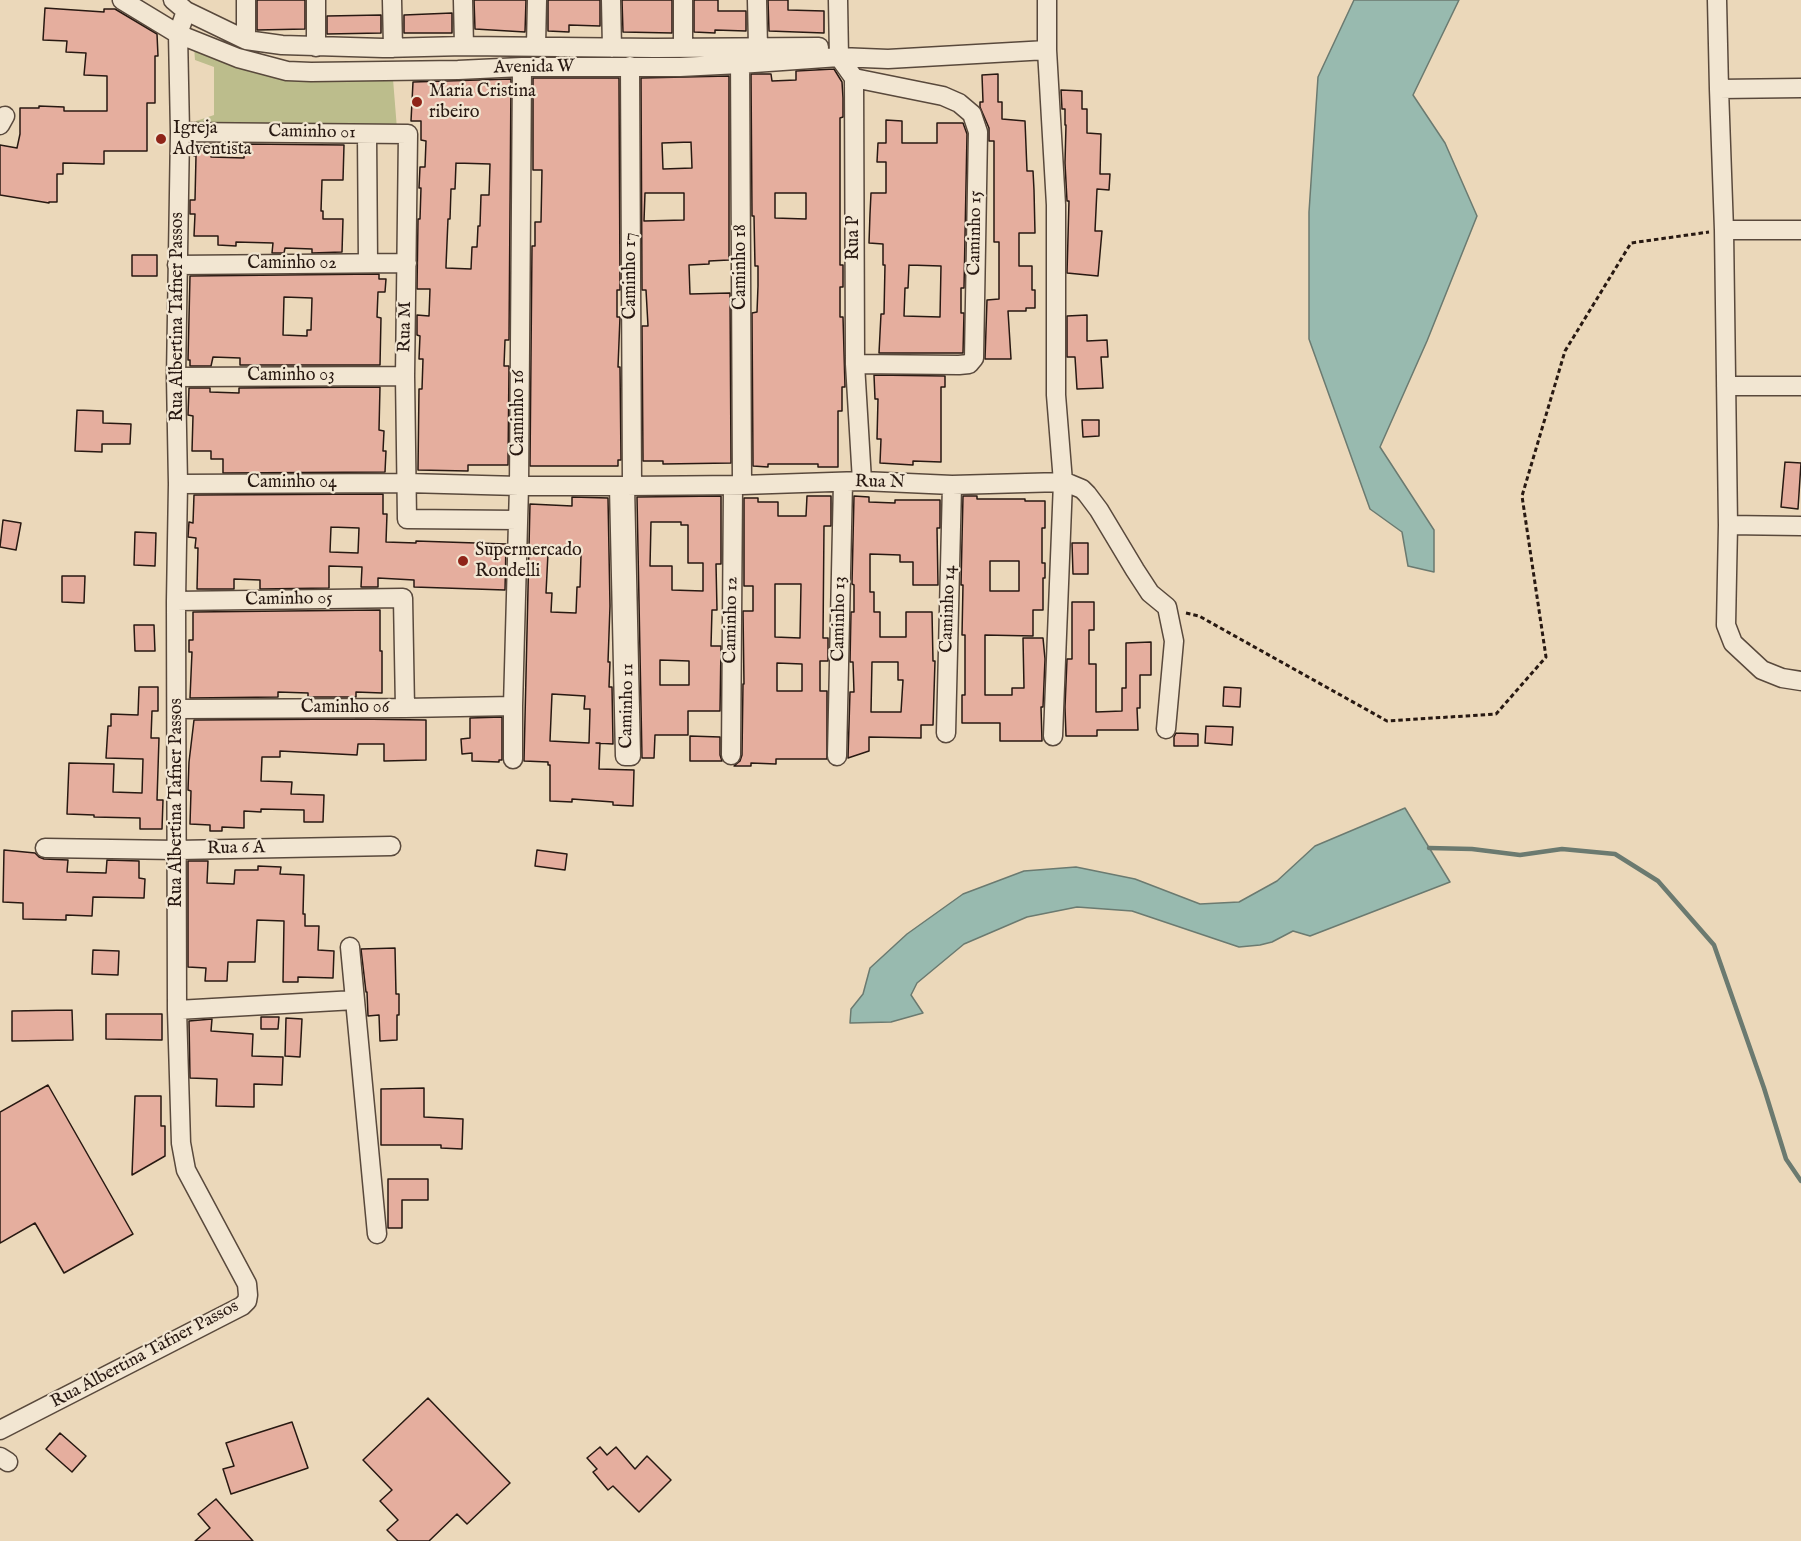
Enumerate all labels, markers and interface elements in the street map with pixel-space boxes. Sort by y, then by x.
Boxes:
street label: Avenida W [493,56,575,80]
place label: Maria Cristina ribeiro [429,81,536,124]
marker: Maria Cristina ribeiro [410,95,424,109]
place label: Igreja Adventista [173,118,252,160]
street label: Caminho 01 [268,121,356,145]
marker: Igreja Adventista [154,132,168,146]
street label: Caminho 15 [964,190,988,276]
street label: Rua Albertina Tafner Passos [167,212,189,422]
street label: Rua P [843,215,865,261]
street label: Caminho 18 [730,224,752,310]
street label: Caminho 17 [620,232,642,320]
street label: Caminho 02 [247,253,337,275]
street label: Rua M [395,301,417,353]
street label: Caminho 03 [247,365,335,387]
street label: Caminho 16 [508,370,530,456]
street label: Caminho 04 [247,472,337,494]
street label: Rua N [855,472,905,494]
place label: Supermercado Rondelli [475,540,582,582]
marker: Supermercado Rondelli [456,554,470,568]
street label: Caminho 14 [937,565,961,653]
street label: Caminho 12 [720,576,744,664]
street label: Caminho 13 [828,576,852,662]
street label: Caminho 05 [245,588,333,612]
street label: Caminho 11 [616,663,640,749]
street label: Caminho 06 [301,697,389,719]
street label: Rua Albertina Tafner Passos [166,698,188,908]
street label: Rua 6 A [207,838,265,860]
street label: Rua Albertina Tafner Passos [47,1296,243,1414]

